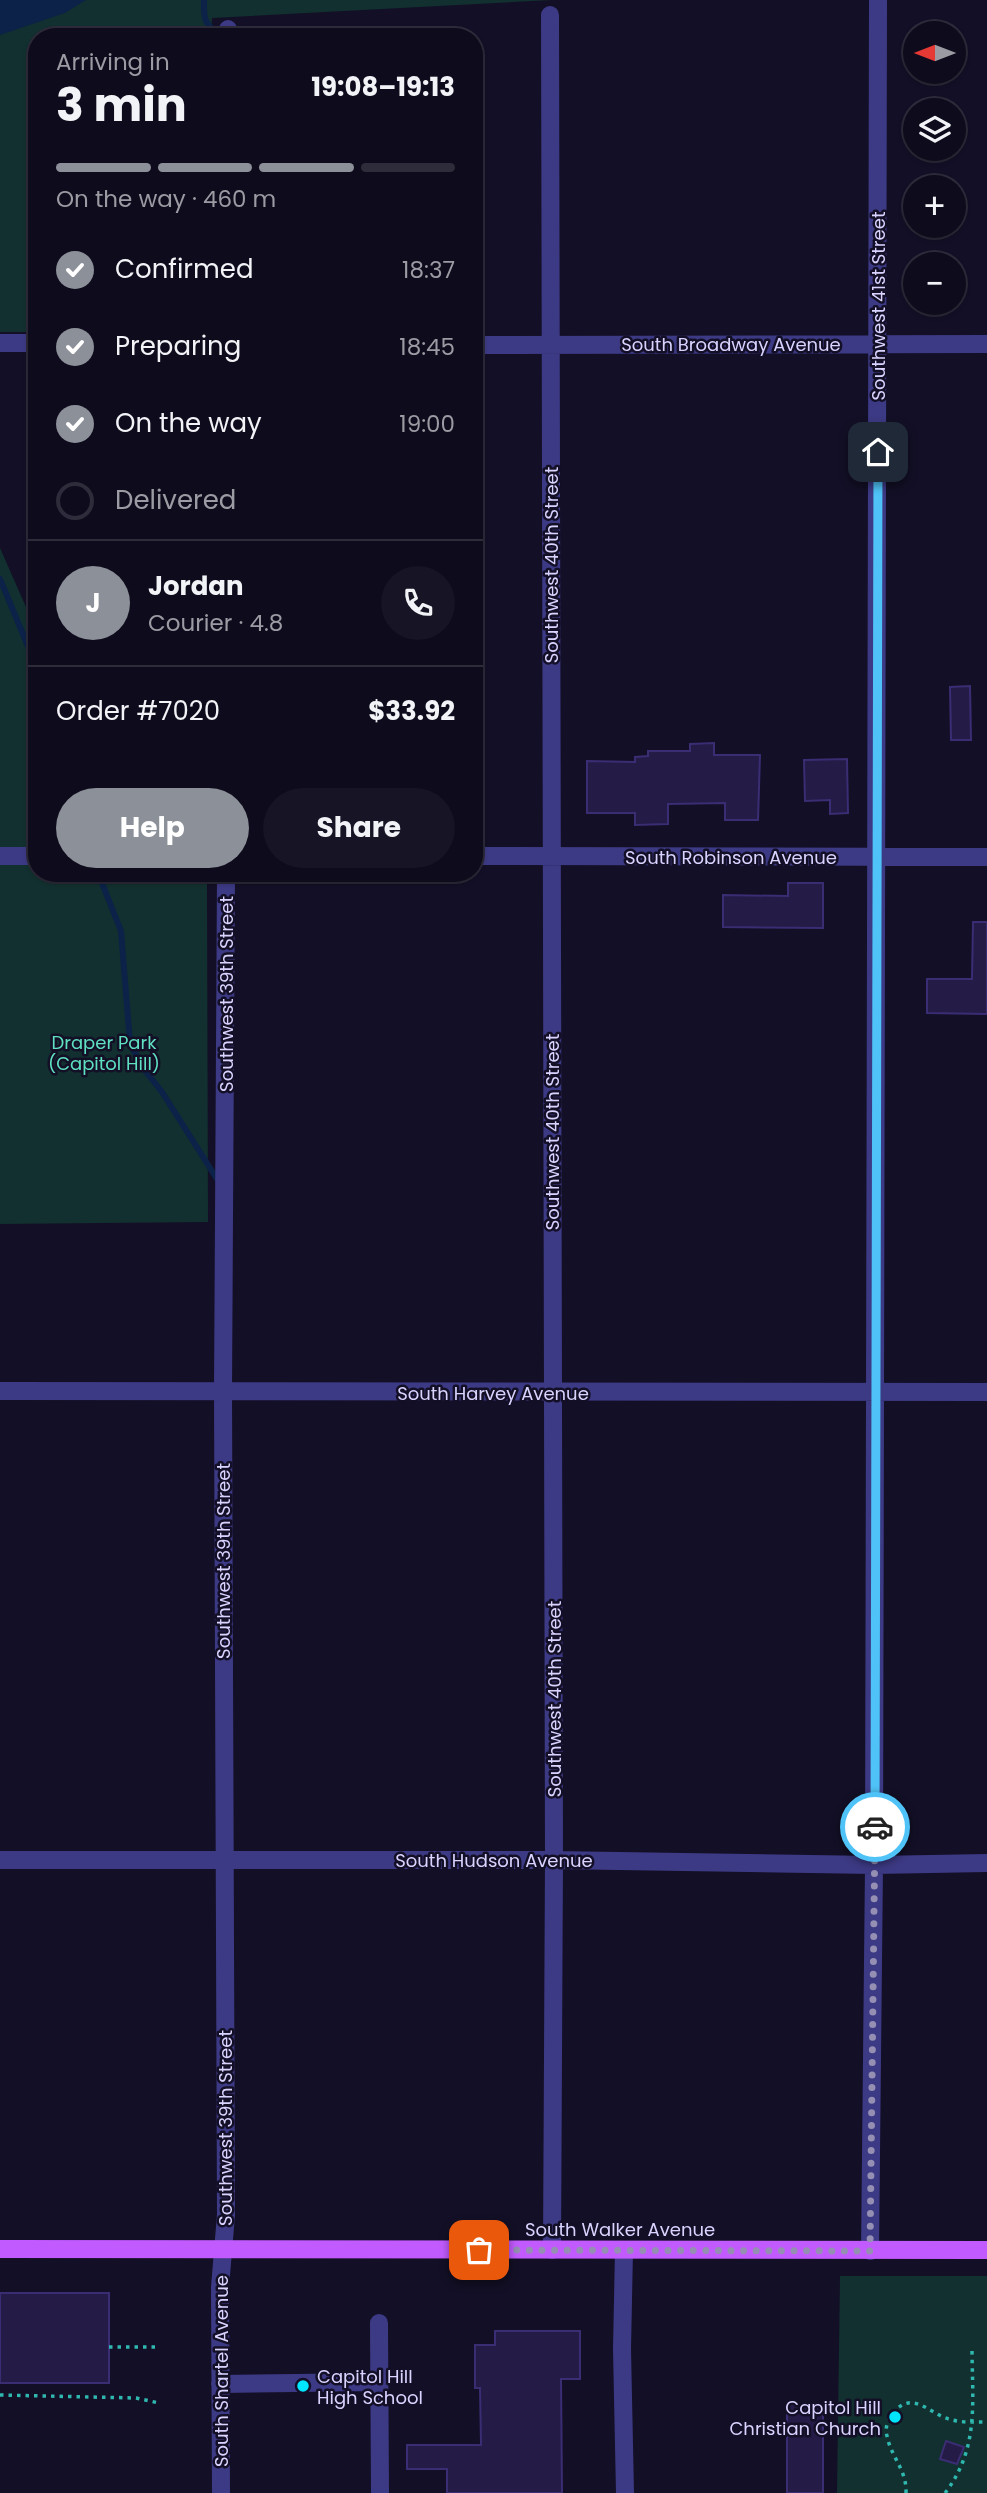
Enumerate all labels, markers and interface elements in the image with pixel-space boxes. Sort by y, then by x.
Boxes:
north arrow [903,21,966,84]
map controls [903,21,966,315]
text: Arriving in [56,46,170,78]
text: 19:08–19:13 [311,69,455,105]
text: 3 min [56,73,187,137]
button: layers [903,98,966,161]
button: + [903,175,966,238]
text: On the way · 460 m [56,183,276,215]
street label: Southwest 41st Street [866,212,891,400]
icon: check [56,251,94,289]
text: Confirmed [115,251,253,287]
button: − [903,252,966,315]
text: 18:37 [402,254,455,286]
icon: check [56,328,94,366]
text: Preparing [115,328,241,364]
text: 18:45 [399,331,455,363]
street label: South Broadway Avenue [621,332,841,357]
icon: check [56,405,94,443]
text: On the way [115,405,262,441]
text: 19:00 [399,408,455,440]
pin [848,422,908,482]
icon: home [859,433,897,471]
street label: Southwest 40th Street [539,467,564,663]
text: Delivered [115,482,236,518]
button: phone [381,566,455,640]
text: Jordan [148,568,244,604]
text: J [85,585,101,621]
text: Courier · 4.8 [148,607,283,639]
text: Order #7020 [56,693,220,729]
text: $33.92 [368,693,455,729]
button: Help [56,788,249,868]
button: Share [263,788,455,868]
street label: South Robinson Avenue [625,845,837,870]
street label: Southwest 39th Street [214,896,239,1092]
park label: Draper Park (Capitol Hill) [48,1030,160,1076]
street label: Southwest 40th Street [540,1034,565,1230]
street label: South Harvey Avenue [397,1381,589,1406]
street label: Southwest 39th Street [211,1463,236,1659]
street label: Southwest 40th Street [542,1601,567,1797]
courier [840,1792,910,1862]
icon: car [856,1808,894,1846]
street label: South Hudson Avenue [395,1848,593,1873]
street label: Southwest 39th Street [213,2030,238,2226]
street label: South Walker Avenue [525,2217,715,2242]
pin [449,2220,509,2280]
icon: bag [460,2231,498,2269]
street label: South Shartel Avenue [209,2275,234,2467]
place label: Capitol Hill High School [317,2364,423,2410]
marker: Capitol Hill High School [295,2378,311,2394]
place label: Capitol Hill Christian Church [729,2395,881,2441]
marker: Capitol Hill Christian Church [887,2409,903,2425]

